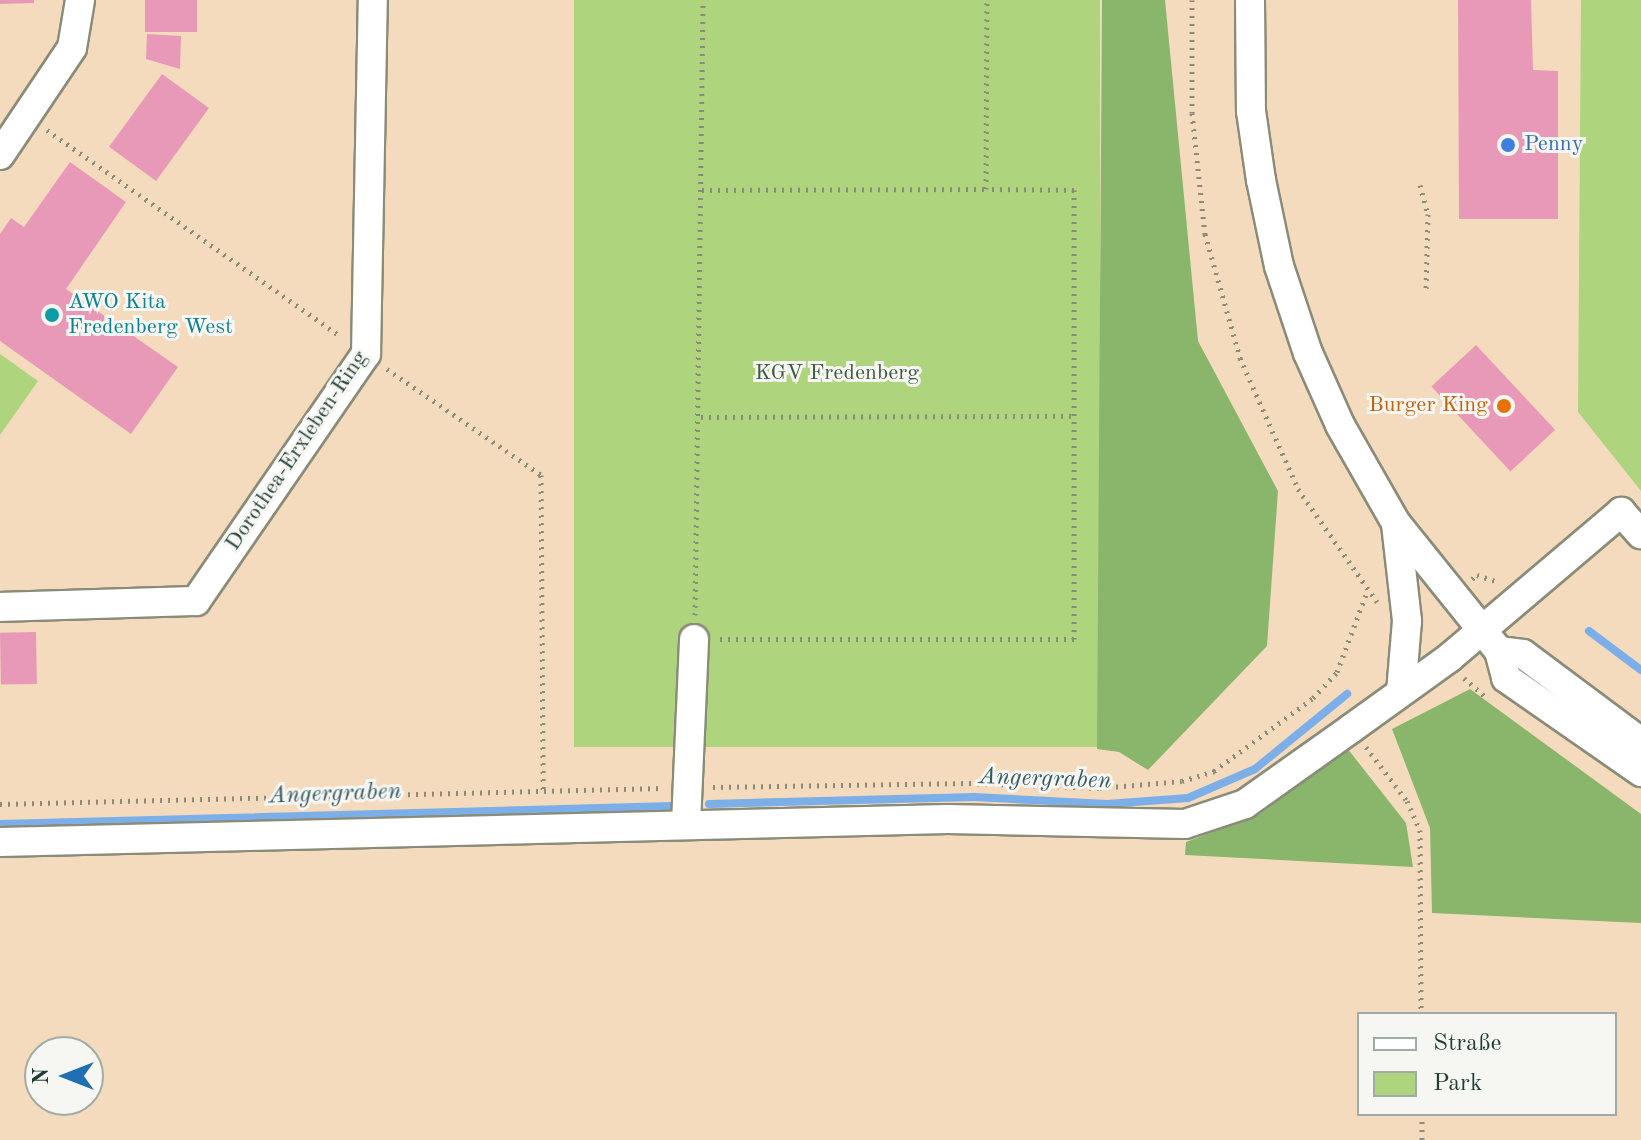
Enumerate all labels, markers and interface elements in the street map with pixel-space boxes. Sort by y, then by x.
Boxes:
place label: Penny [1524,132,1583,158]
marker: Penny [1499,136,1517,154]
place label: AWO Kita Fredenberg West [68,289,233,340]
marker: AWO Kita Fredenberg West [43,306,61,324]
street label: Dorothea-Erxleben-Ring [220,346,374,556]
park label: KGV Fredenberg [755,361,919,387]
place label: Burger King [1369,393,1488,419]
marker: Burger King [1495,397,1513,415]
water label: Angergraben [978,763,1112,797]
water label: Angergraben [268,778,402,812]
legend [1357,1012,1617,1116]
text: Straße [1433,1032,1502,1056]
north arrow [24,1036,104,1116]
text: N [31,1068,53,1084]
text: Park [1433,1072,1482,1096]

